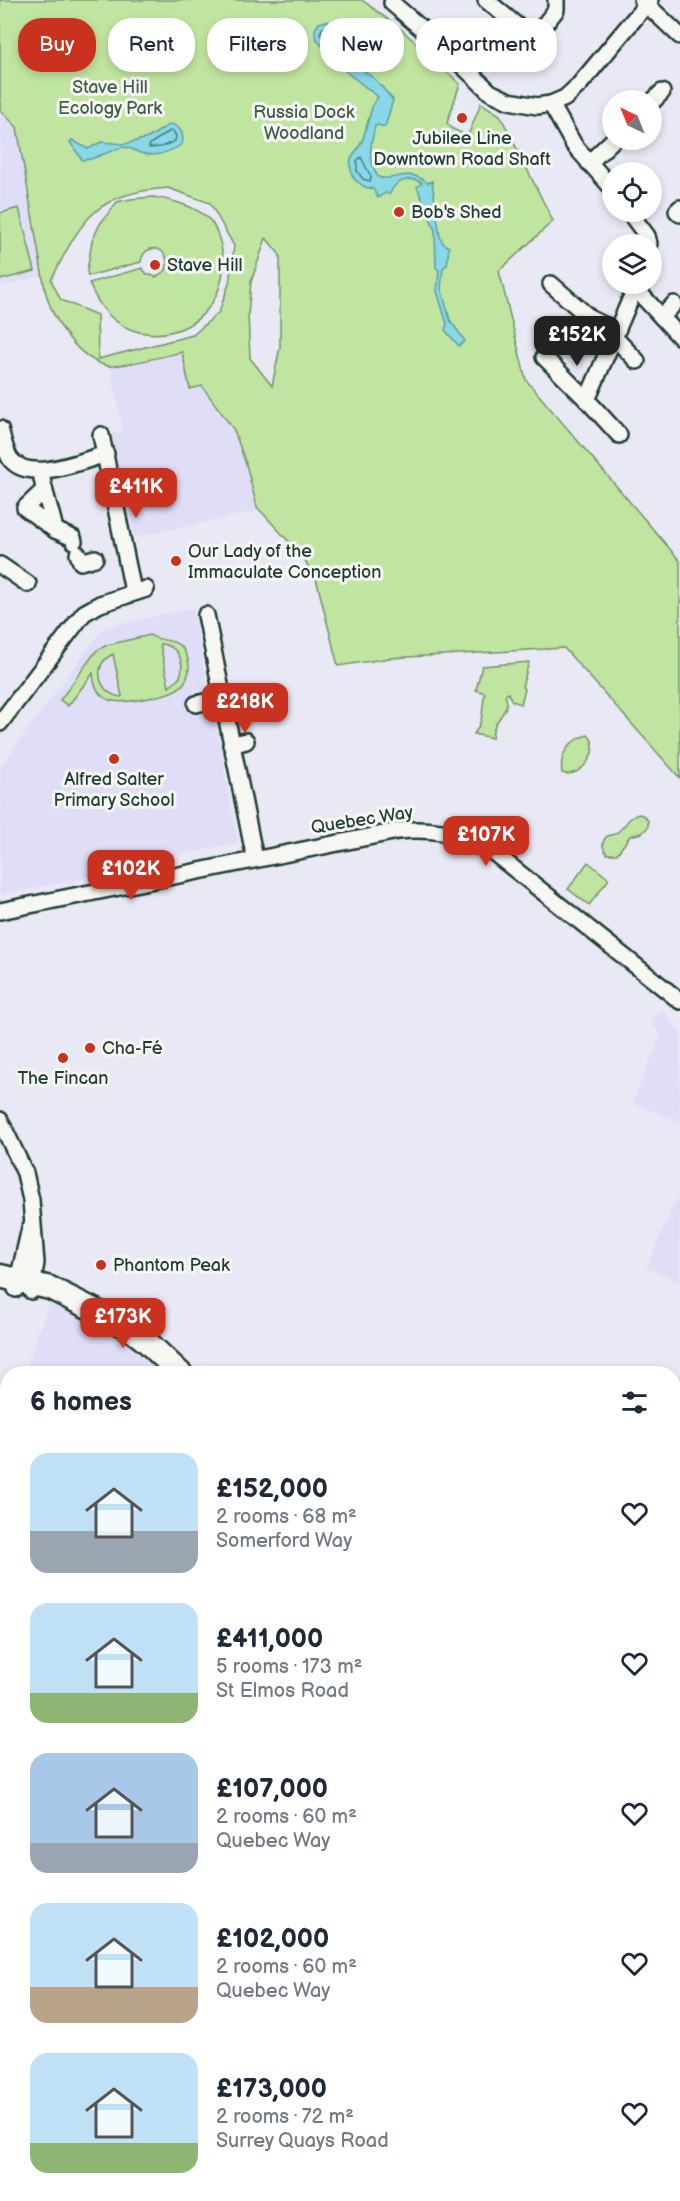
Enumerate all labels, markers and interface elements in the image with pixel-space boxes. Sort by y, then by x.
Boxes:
chip: Buy [18,18,96,72]
chip: Rent [108,18,195,72]
chip: Filters [207,18,308,72]
chip: New [320,18,404,72]
chip: Apartment [416,18,557,72]
park label: Stave Hill Ecology Park [58,77,162,119]
north arrow [602,90,662,150]
map controls [602,90,662,294]
park label: Russia Dock Woodland [253,102,355,144]
marker: Jubilee Line Downtown Road Shaft [455,111,469,125]
place label: Jubilee Line Downtown Road Shaft [373,128,551,170]
button: locate [602,162,662,222]
place label: Bob's Shed [411,202,502,223]
marker: Bob's Shed [392,205,406,219]
button: layers [602,234,662,294]
place label: Stave Hill [167,255,242,276]
marker: Stave Hill [148,258,162,272]
pin: £152K [535,316,619,367]
text: £152K [548,323,606,347]
pin: £411K [94,468,178,519]
text: £411K [109,475,163,499]
place label: Our Lady of the Immaculate Conception [188,541,382,583]
marker: Our Lady of the Immaculate Conception [169,554,183,568]
pin: £218K [203,683,287,734]
text: £218K [216,690,274,714]
marker: Alfred Salter Primary School [107,752,121,766]
place label: Alfred Salter Primary School [54,769,174,811]
street label: Quebec Way [310,801,415,838]
pin: £107K [444,816,528,867]
text: £107K [457,823,515,847]
pin: £102K [89,850,173,901]
text: £102K [102,857,160,881]
place label: Cha-Fé [102,1038,163,1059]
marker: Cha-Fé [83,1041,97,1055]
marker: The Fincan [56,1051,70,1065]
place label: The Fincan [18,1068,108,1089]
place label: Phantom Peak [113,1255,230,1276]
marker: Phantom Peak [94,1258,108,1272]
pin: £173K [81,1298,165,1349]
text: £173K [94,1305,152,1329]
icon: filters [618,1386,651,1419]
text: 6 homes [30,1387,132,1418]
text: £152,000 [216,1474,328,1505]
icon: home [78,1477,150,1549]
icon: heart [618,1497,651,1530]
text: 2 rooms · 68 m² [216,1505,357,1529]
text: Somerford Way [216,1529,352,1553]
text: £411,000 [216,1624,323,1655]
icon: home [78,1627,150,1699]
icon: heart [618,1647,651,1680]
text: 5 rooms · 173 m² [216,1655,362,1679]
text: St Elmos Road [216,1679,349,1703]
text: £107,000 [216,1774,328,1805]
icon: home [78,1777,150,1849]
icon: heart [618,1797,651,1830]
text: 2 rooms · 60 m² [216,1805,357,1829]
text: Quebec Way [216,1829,330,1853]
text: £102,000 [216,1924,329,1955]
icon: home [78,1927,150,1999]
icon: heart [618,1947,651,1980]
text: 2 rooms · 60 m² [216,1955,357,1979]
text: Quebec Way [216,1979,330,2003]
text: £173,000 [216,2074,327,2105]
icon: home [78,2077,150,2149]
icon: heart [618,2097,651,2130]
text: 2 rooms · 72 m² [216,2105,354,2129]
text: Surrey Quays Road [216,2129,389,2153]

